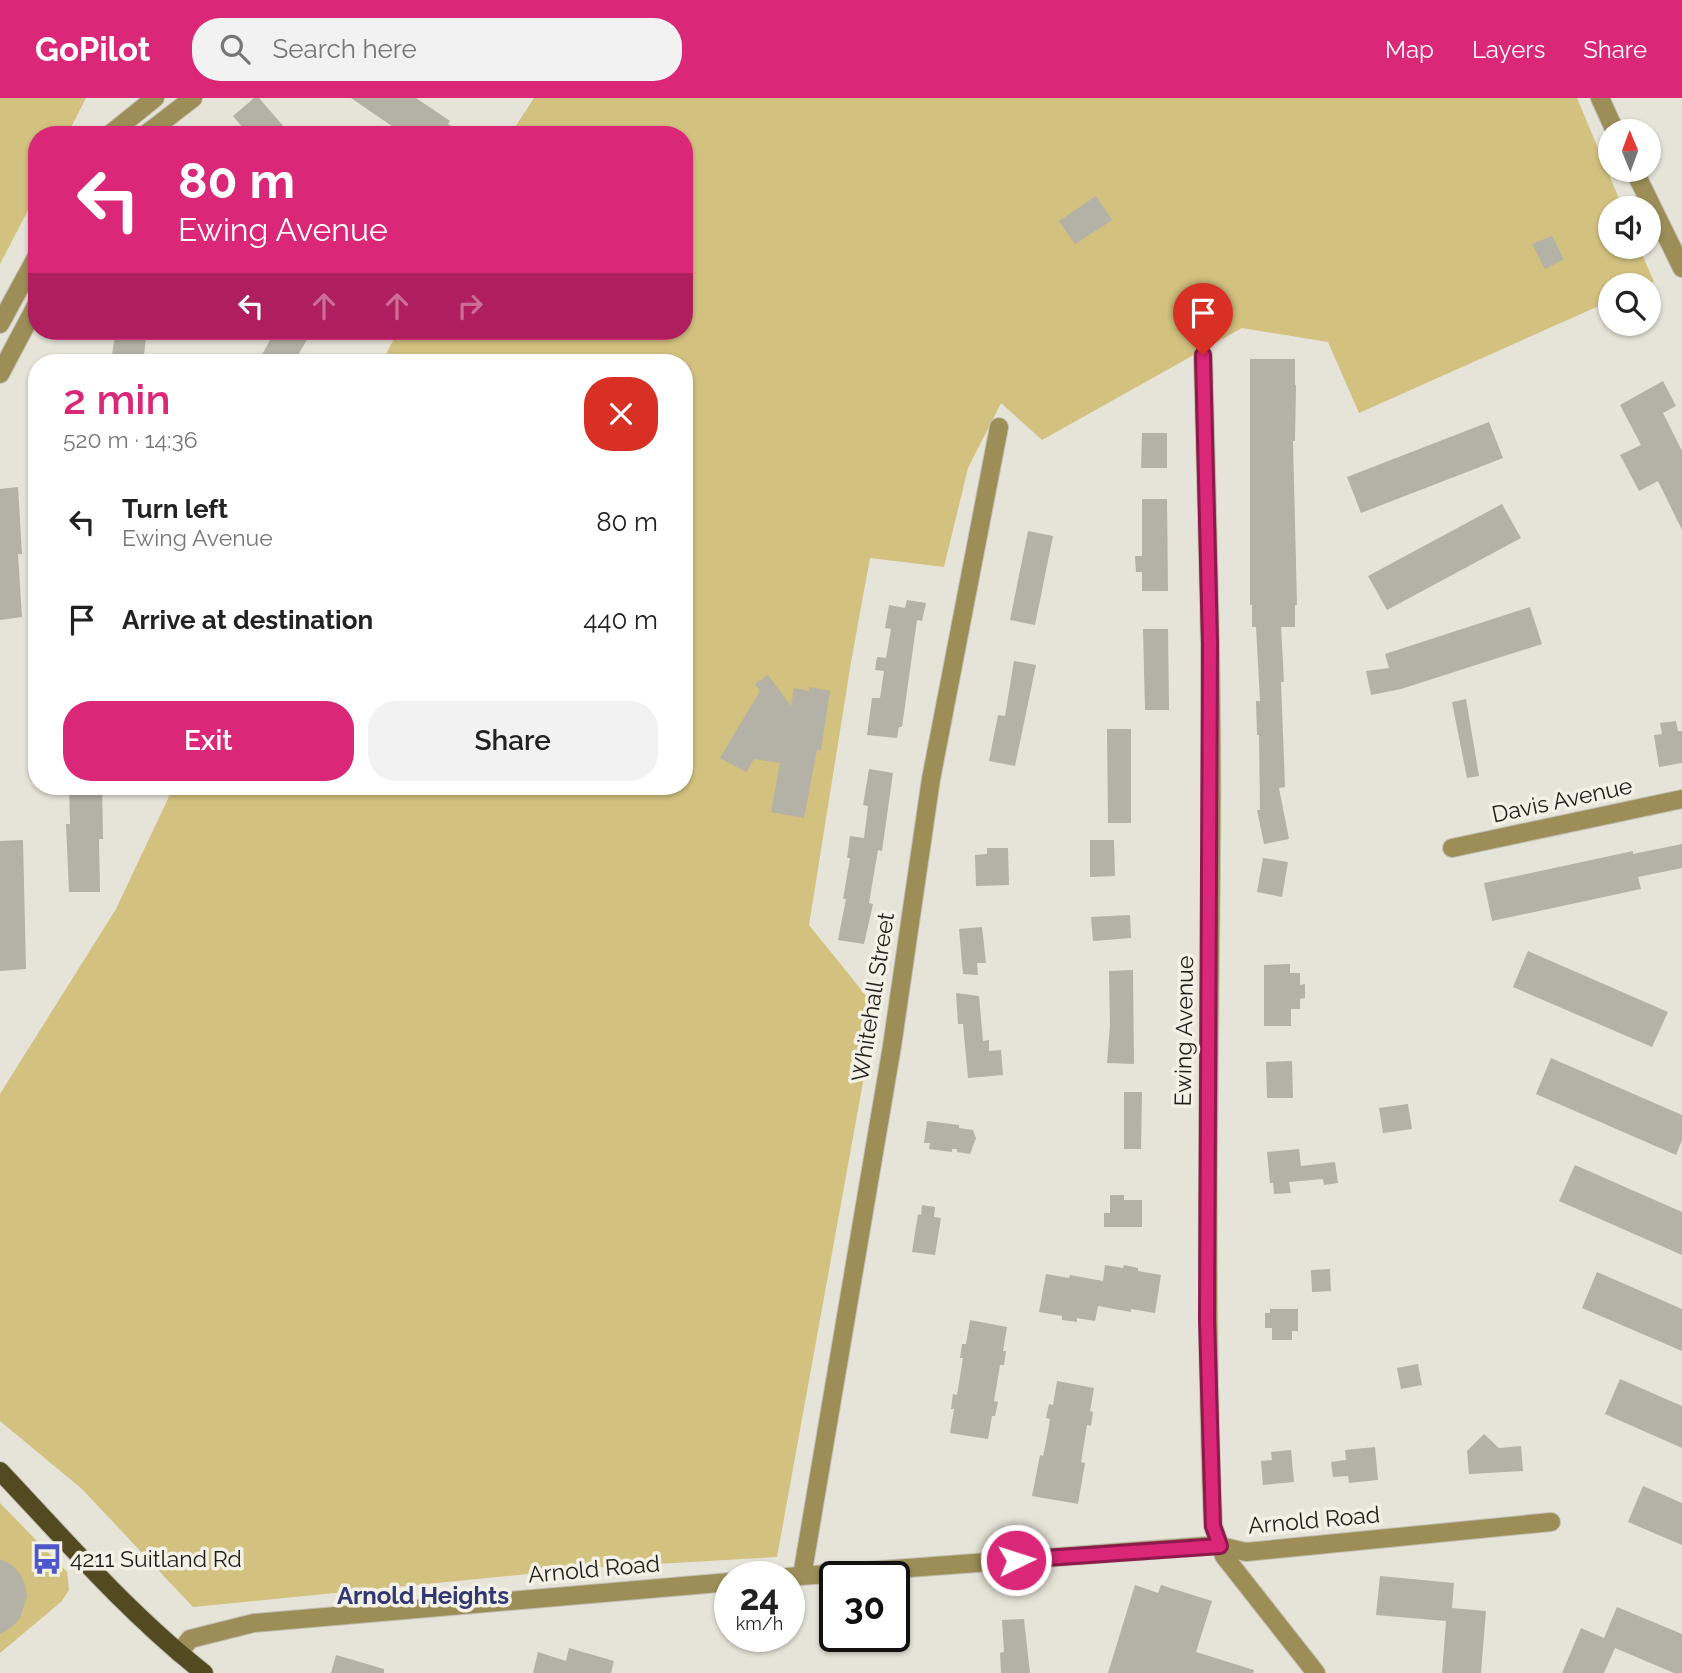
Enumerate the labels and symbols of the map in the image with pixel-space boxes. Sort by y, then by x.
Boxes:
north arrow [1598,119,1661,182]
pin [1173,283,1233,355]
street label: Davis Avenue [1489,771,1635,828]
street label: Whitehall Street [846,910,899,1083]
street label: Ewing Avenue [1169,955,1198,1107]
street label: Arnold Road [1247,1500,1381,1539]
position arrow [979,1523,1053,1597]
bus stop icon: 4211 Suitland Rd [30,1542,64,1576]
place label: 4211 Suitland Rd [70,1545,242,1572]
street label: Arnold Road [527,1549,661,1588]
speed limit sign: 30 [819,1561,910,1652]
district label: Arnold Heights [337,1581,509,1610]

